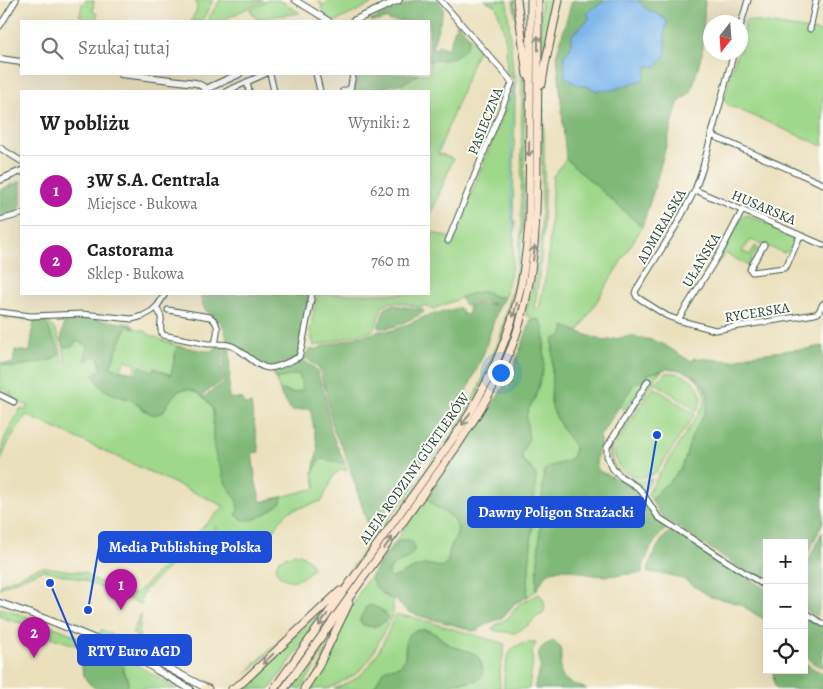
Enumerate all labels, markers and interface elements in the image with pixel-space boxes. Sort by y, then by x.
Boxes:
north arrow [703,15,748,60]
search box [20,20,430,75]
icon: search [38,34,66,62]
text: Szukaj tutaj [78,35,170,61]
one-way arrow [533,35,543,52]
street label: PASIECZNA [463,84,508,158]
text: W pobliżu [40,109,129,137]
text: Wyniki: 2 [348,112,410,134]
one-way arrow [524,140,534,157]
text: 3W S.A. Centrala [87,167,220,193]
text: 1 [53,180,59,202]
text: 620 m [370,180,410,202]
street label: ADMIRALSKA [632,185,691,268]
street label: HUSARSKA [729,185,800,230]
text: Miejsce · Bukowa [87,193,198,215]
street label: UŁAŃSKA [678,229,725,291]
text: Castorama [87,237,174,263]
one-way arrow [529,246,539,262]
text: 2 [52,250,60,272]
text: 760 m [371,250,410,272]
text: Sklep · Bukowa [87,263,184,285]
street label: RYCERSKA [723,298,792,327]
one-way arrow [510,302,519,318]
your location [488,360,514,386]
street label: ALEJA RODZINY GÜRTLERÓW [354,388,475,549]
one-way arrow [461,411,471,425]
callout: Dawny Poligon Strażacki [468,497,644,527]
text: Dawny Poligon Strażacki [478,502,634,522]
callout: Media Publishing Polska [99,532,271,562]
one-way arrow [383,536,393,550]
text: Media Publishing Polska [109,537,262,557]
map controls [763,539,808,674]
button: + [763,539,808,584]
pin: 1 [105,569,137,610]
button: − [763,584,808,629]
one-way arrow [318,613,328,627]
pin: 2 [18,617,50,658]
button: locate [763,629,808,674]
callout: RTV Euro AGD [78,635,191,665]
text: RTV Euro AGD [88,641,180,661]
one-way arrow [262,653,274,665]

